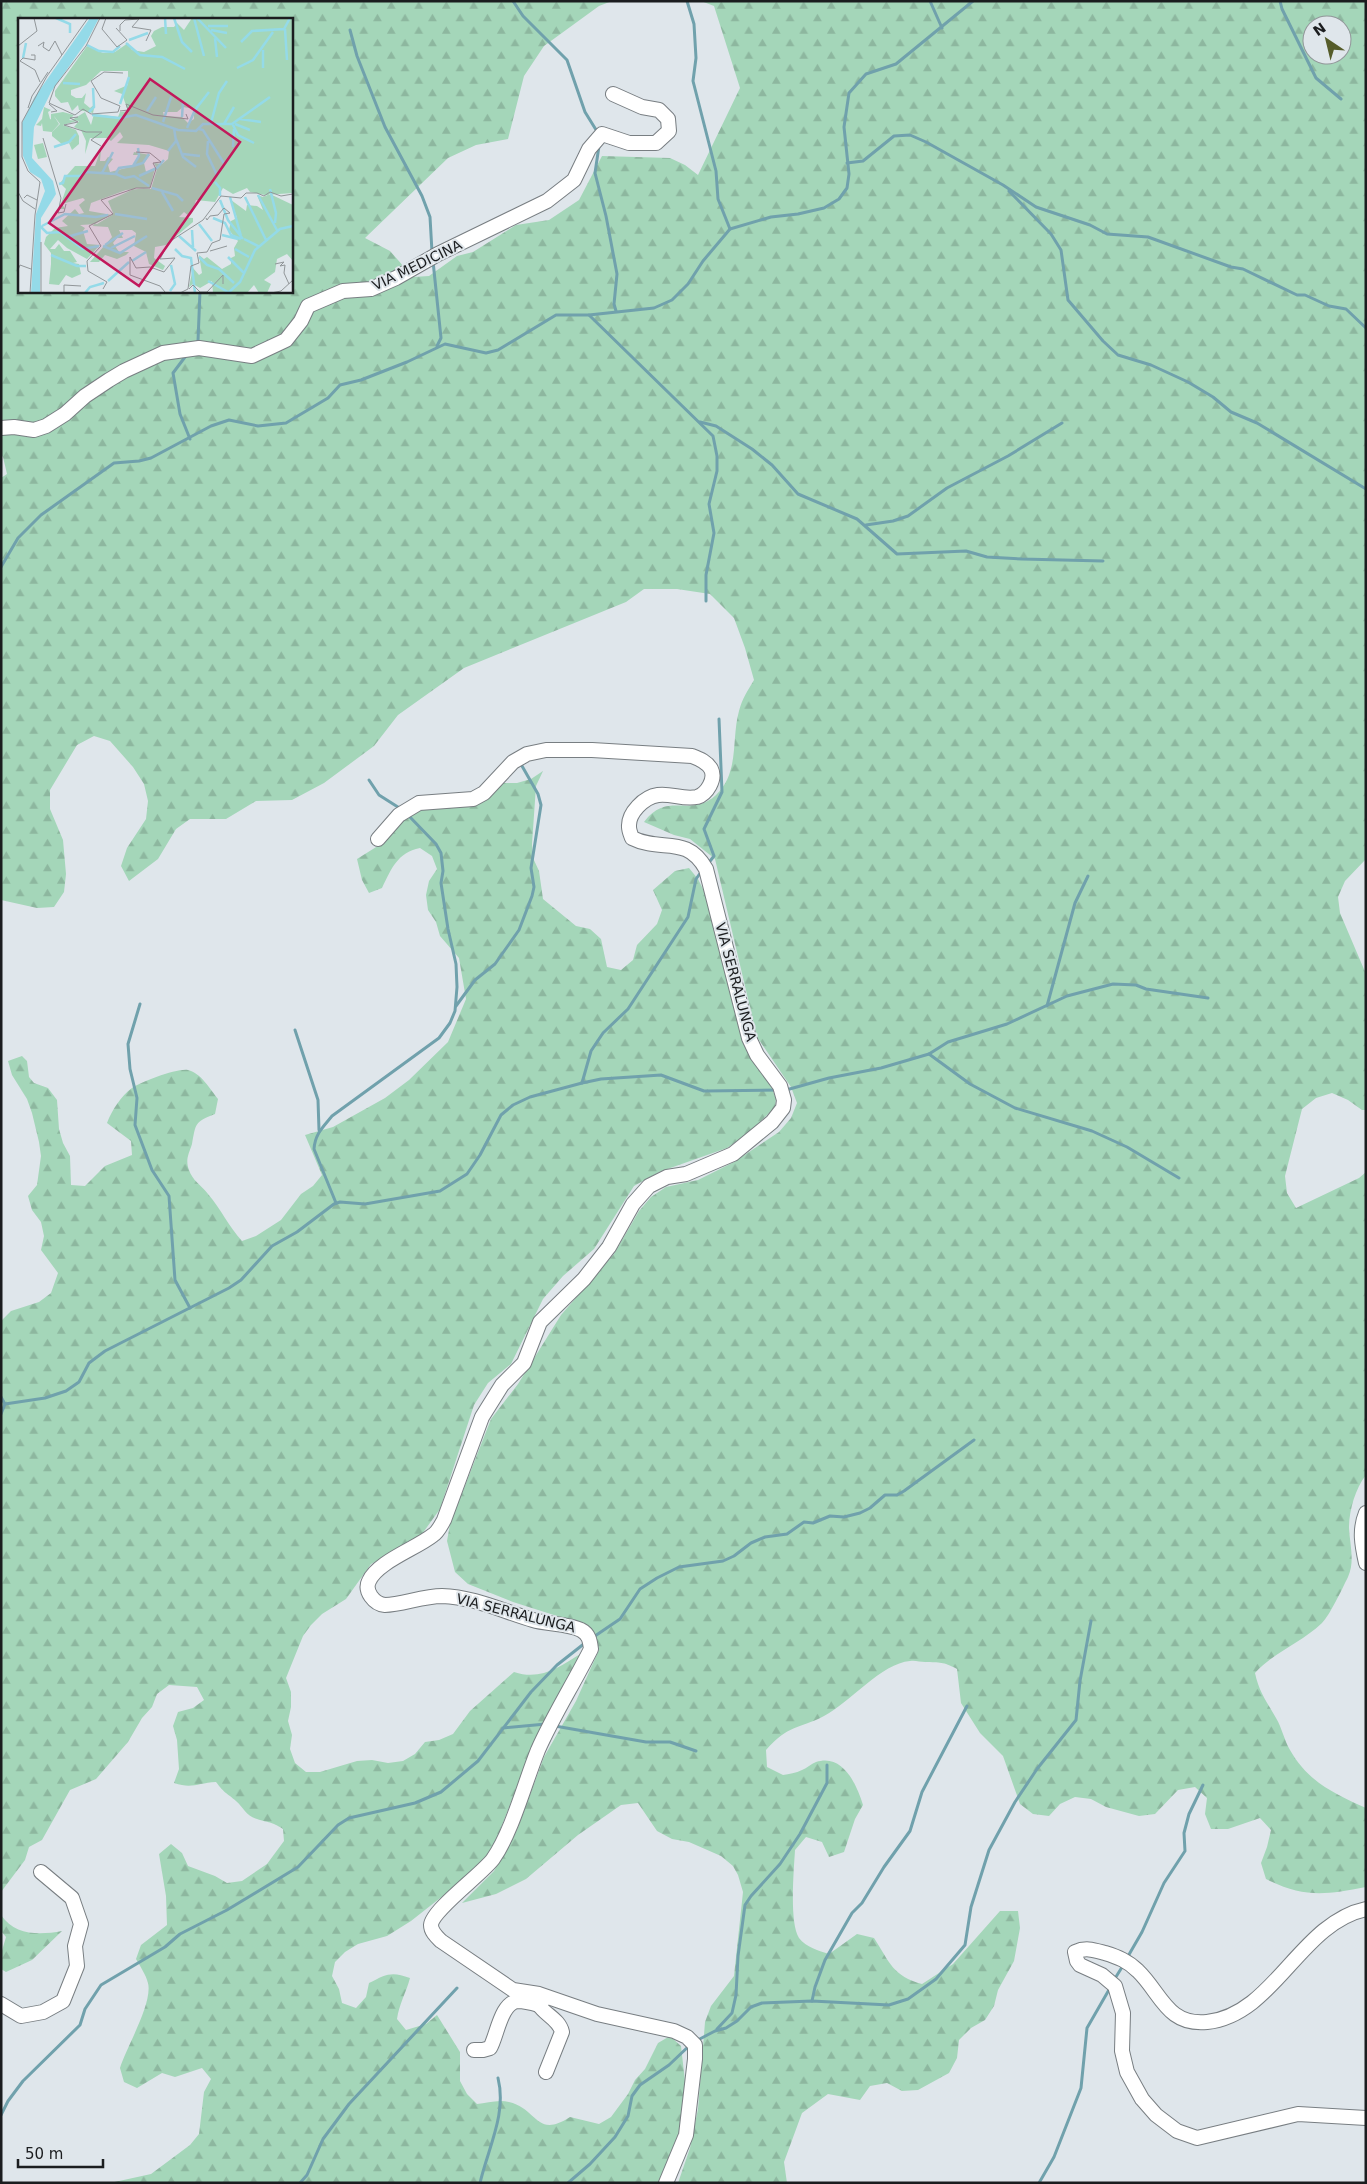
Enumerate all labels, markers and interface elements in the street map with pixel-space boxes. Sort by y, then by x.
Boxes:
north arrow [1302,15,1352,65]
inset map [18,18,292,292]
text: N [1310,19,1329,39]
street label: VIA MEDICINA [370,236,465,294]
street label: VIA SERRALUNGA [712,921,760,1043]
street label: VIA SERRALUNGA [455,1590,578,1636]
scale bar [18,2136,102,2168]
text: 50 m [25,2145,63,2163]

